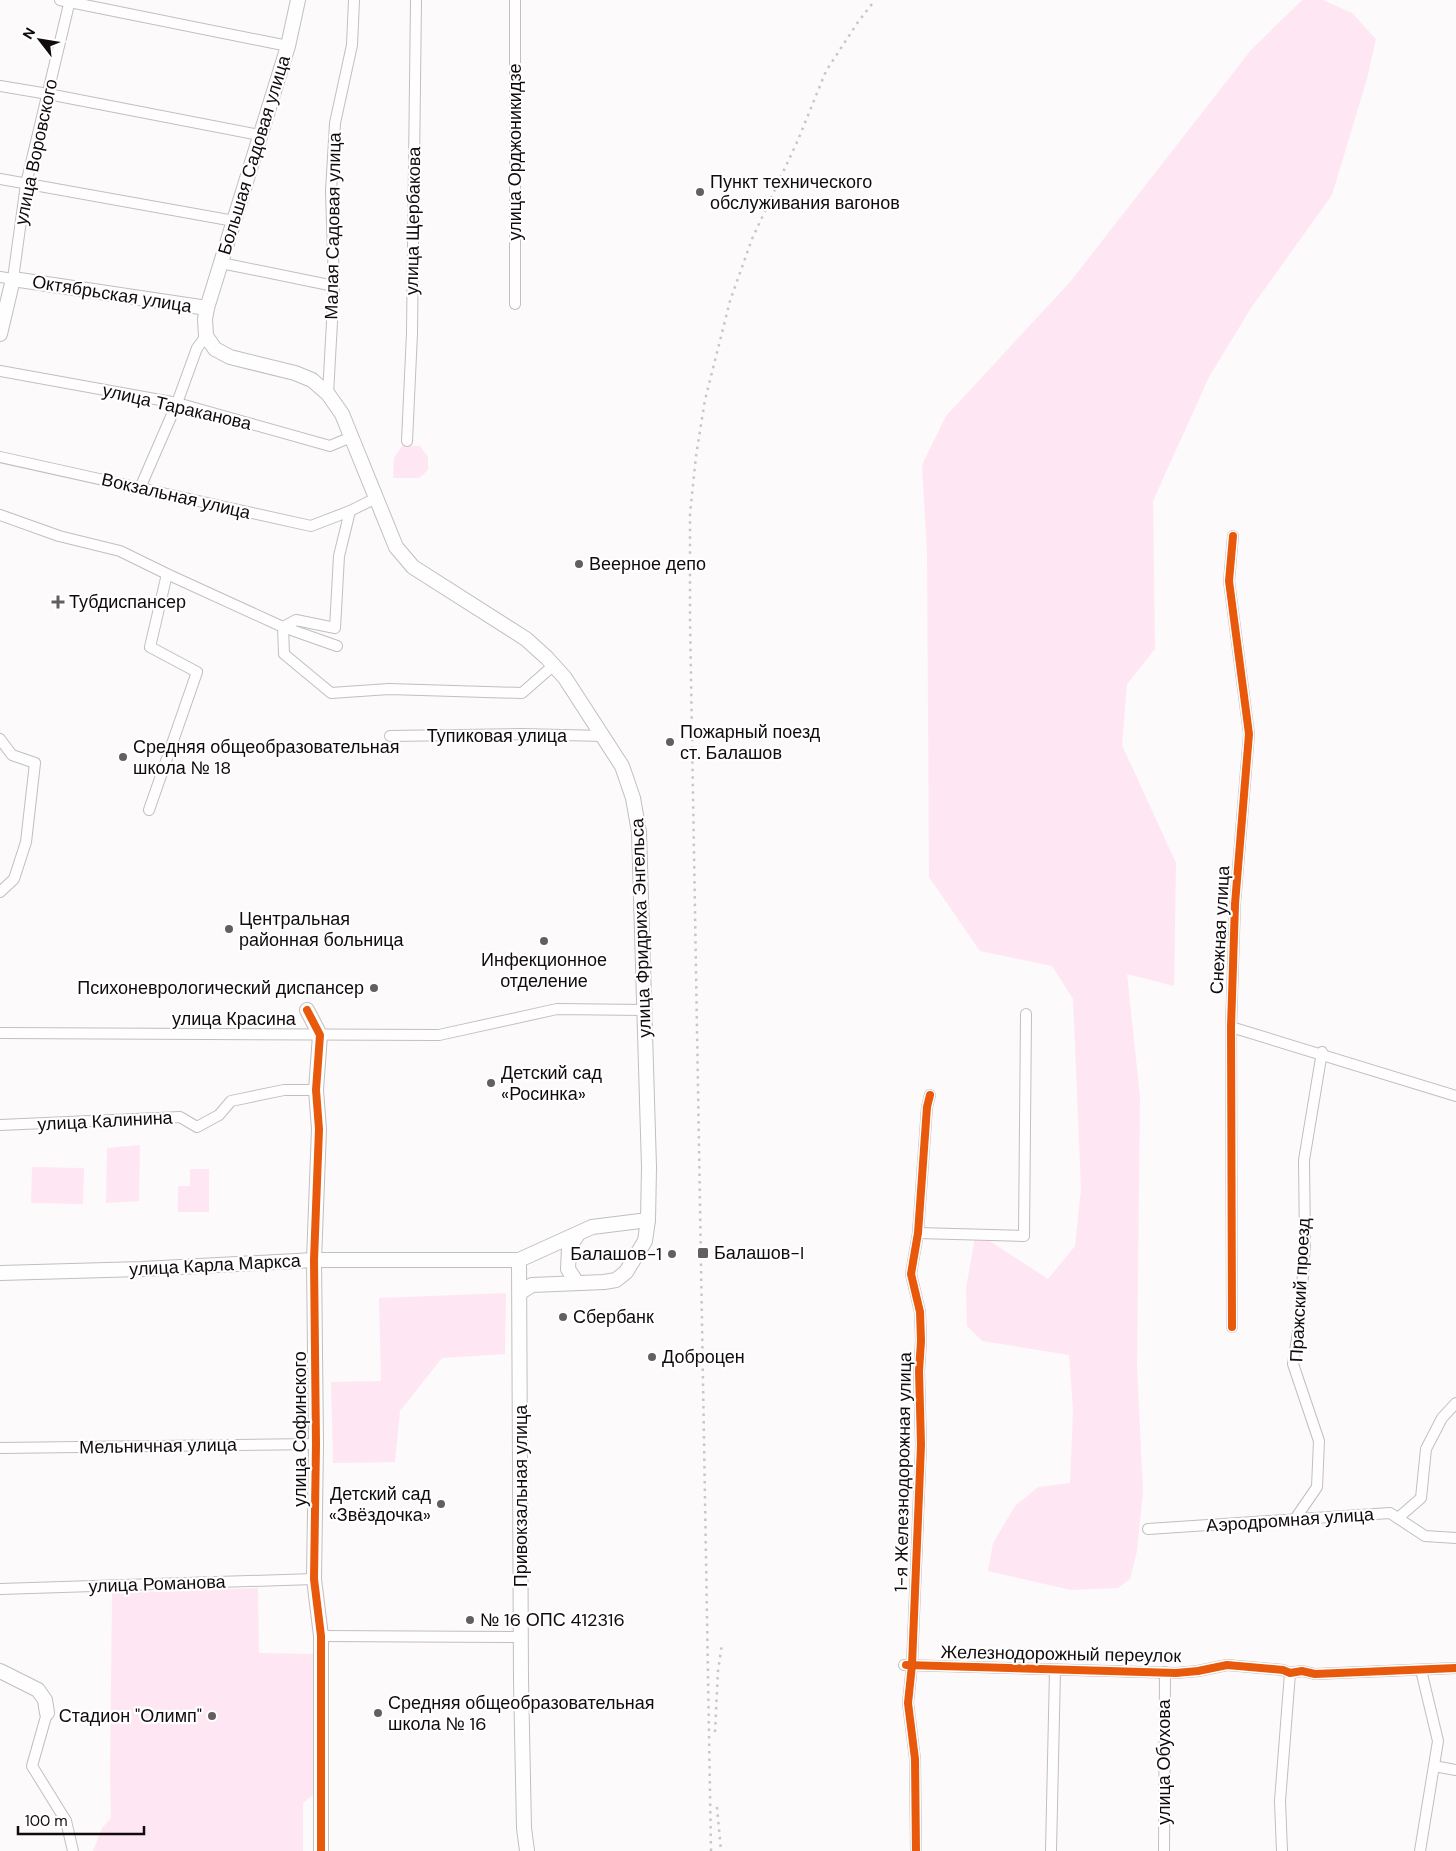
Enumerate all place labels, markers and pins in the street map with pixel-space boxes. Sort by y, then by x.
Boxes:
place label: Пункт технического обслуживания вагонов [710,170,900,215]
marker: Пункт технического обслуживания вагонов [694,186,706,198]
place label: Веерное депо [589,552,706,576]
marker: Веерное депо [573,558,585,570]
place label: Тубдиспансер [69,590,186,614]
marker: Тубдиспансер [51,595,65,609]
place label: Пожарный поезд ст. Балашов [680,720,821,765]
place label: Средняя общеобразовательная школа № 18 [133,735,400,780]
marker: Пожарный поезд ст. Балашов [664,736,676,748]
marker: Средняя общеобразовательная школа № 18 [117,751,129,763]
place label: Центральная районная больница [239,907,405,952]
marker: Центральная районная больница [223,923,235,935]
marker: Инфекционное отделение [538,935,550,947]
place label: Инфекционное отделение [481,948,607,993]
place label: Психоневрологический диспансер [77,976,364,1000]
marker: Психоневрологический диспансер [368,982,380,994]
place label: Детский сад «Росинка» [501,1061,602,1106]
marker: Детский сад «Росинка» [485,1077,497,1089]
place label: Балашов-I [714,1241,804,1265]
place label: Балашов-1 [570,1242,662,1266]
marker: Балашов-I [696,1246,710,1260]
marker: Балашов-1 [666,1248,678,1260]
place label: Сбербанк [573,1305,654,1329]
marker: Сбербанк [557,1311,569,1323]
place label: Доброцен [662,1345,745,1369]
marker: Доброцен [646,1351,658,1363]
place label: Детский сад «Звёздочка» [329,1482,431,1527]
marker: Детский сад «Звёздочка» [435,1498,447,1510]
place label: № 16 ОПС 412316 [480,1608,625,1632]
marker: № 16 ОПС 412316 [464,1614,476,1626]
place label: Средняя общеобразовательная школа № 16 [388,1691,655,1736]
place label: Стадион "Олимп" [59,1704,202,1728]
marker: Средняя общеобразовательная школа № 16 [372,1707,384,1719]
marker: Стадион "Олимп" [206,1710,218,1722]

